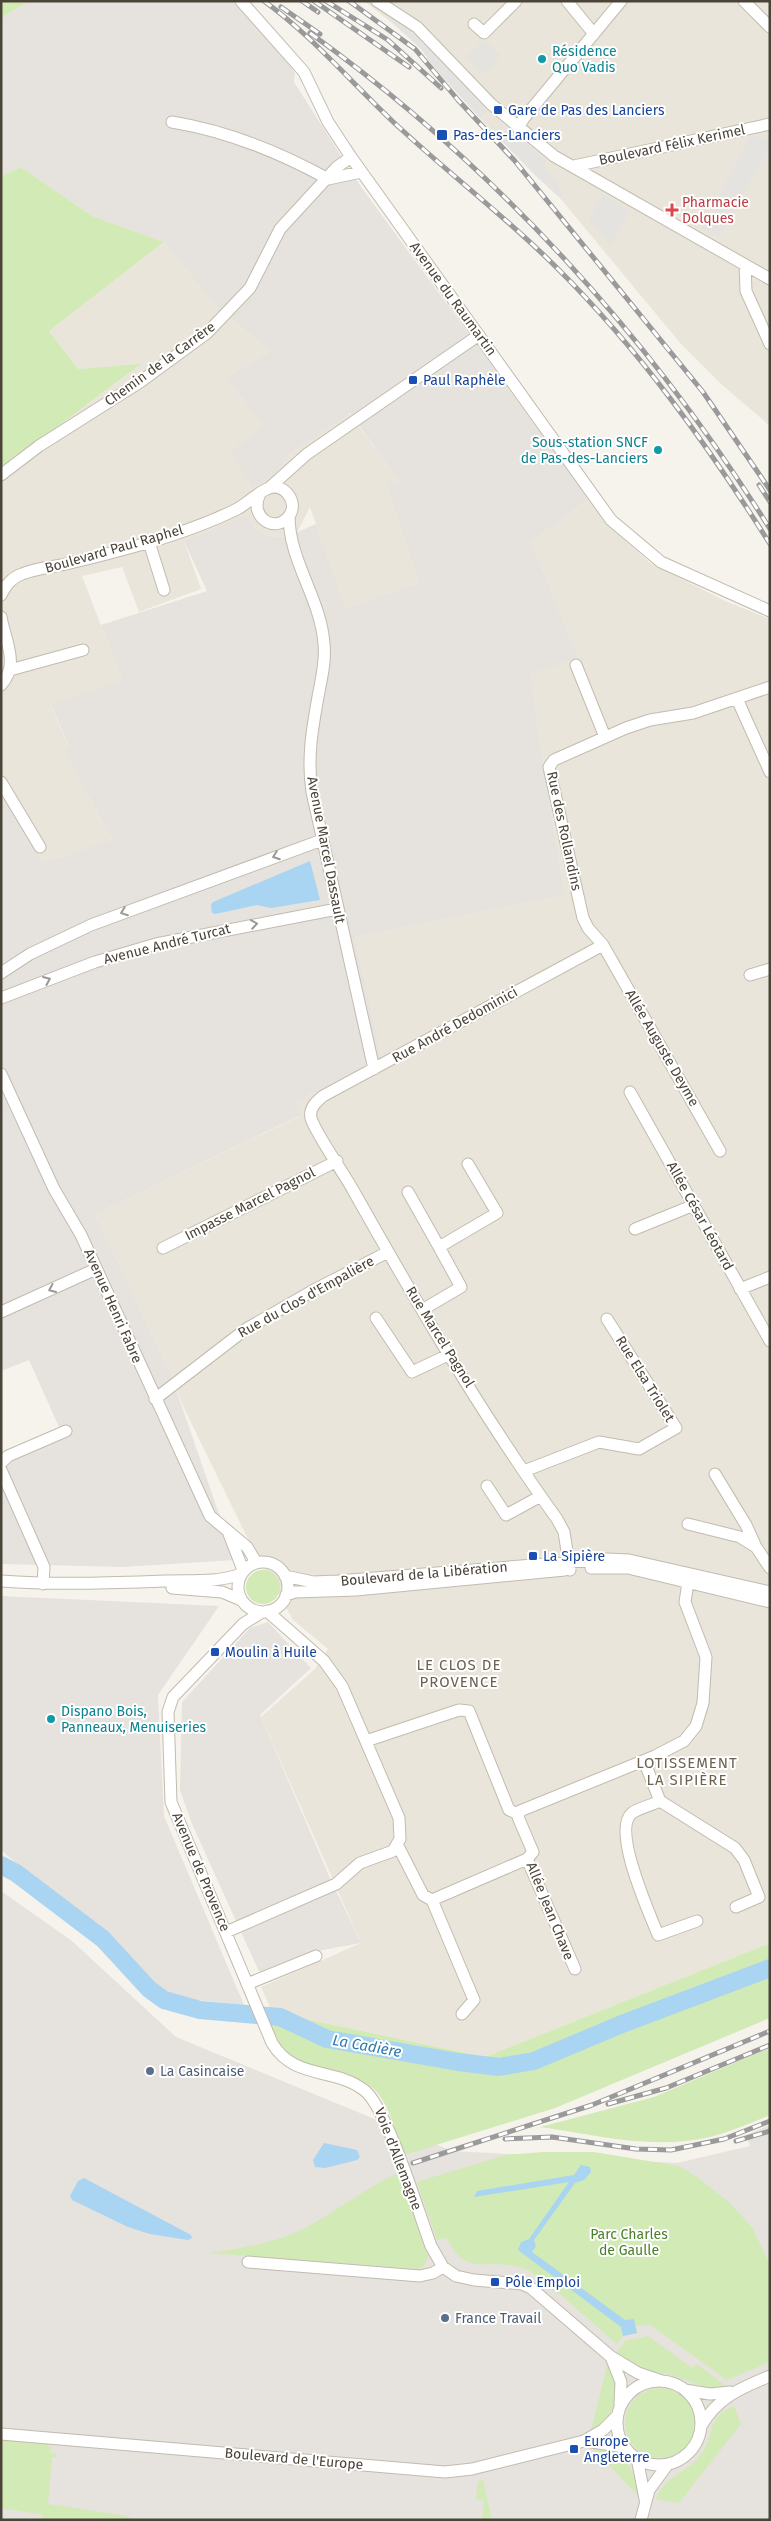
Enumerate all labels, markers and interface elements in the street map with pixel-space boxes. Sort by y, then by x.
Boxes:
place label: Résidence Quo Vadis [552,43,617,76]
marker: Résidence Quo Vadis [536,53,548,65]
place label: Gare de Pas des Lanciers [508,102,665,119]
marker: Gare de Pas des Lanciers [492,104,504,116]
street label: Boulevard Félix Kerimel [597,121,747,169]
place label: Pas-des-Lanciers [453,127,561,144]
marker: Pas-des-Lanciers [435,128,449,142]
place label: Pharmacie Dolques [682,194,749,227]
marker: Pharmacie Dolques [666,204,678,216]
street label: Avenue du Raumartin [406,239,500,359]
street label: Chemin de la Carrère [101,318,219,410]
place label: Paul Raphèle [423,372,506,389]
marker: Paul Raphèle [407,374,419,386]
place label: Sous-station SNCF de Pas-des-Lanciers [521,434,648,467]
marker: Sous-station SNCF de Pas-des-Lanciers [652,444,664,456]
street label: Boulevard Paul Raphel [43,521,185,577]
street label: Rue des Rollandins [543,770,585,893]
street label: Avenue Marcel Dassault [303,775,349,926]
one-way arrow [273,850,281,860]
one-way arrow [120,906,128,916]
street label: Avenue André Turcat [102,920,233,968]
one-way arrow [249,920,258,930]
one-way arrow [42,976,51,987]
street label: Rue André Dedominici [389,983,521,1067]
street label: Allée Auguste Deyme [622,986,702,1110]
street label: Allée César Léotard [663,1159,737,1273]
street label: Impasse Marcel Pagnol [182,1164,318,1244]
street label: Avenue Henri Fabre [80,1246,146,1366]
street label: Rue du Clos d'Empalière [235,1252,377,1342]
one-way arrow [48,1282,57,1293]
street label: Rue Marcel Pagnol [402,1283,478,1391]
street label: Rue Elsa Triolet [612,1333,679,1426]
place label: La Sipière [543,1548,605,1565]
marker: La Sipière [527,1550,539,1562]
street label: Boulevard de la Libération [340,1558,508,1590]
place label: Moulin à Huile [225,1644,317,1661]
marker: Moulin à Huile [209,1646,221,1658]
district label: LE CLOS DE PROVENCE [417,1656,501,1691]
place label: Dispano Bois, Panneaux, Menuiseries [61,1703,207,1736]
marker: Dispano Bois, Panneaux, Menuiseries [45,1713,57,1725]
district label: LOTISSEMENT LA SIPIÈRE [636,1754,738,1789]
street label: Avenue de Provence [168,1810,234,1934]
street label: Allée Jean Chave [523,1860,577,1962]
water label: La Cadière [331,2031,403,2061]
place label: La Casincaise [160,2063,244,2080]
marker: La Casincaise [144,2065,156,2077]
street label: Voie d'Allemagne [371,2105,425,2213]
park label: Parc Charles de Gaulle [590,2226,668,2259]
place label: Pôle Emploi [505,2274,580,2291]
marker: Pôle Emploi [489,2276,501,2288]
place label: France Travail [455,2310,541,2327]
marker: France Travail [439,2312,451,2324]
place label: Europe Angleterre [584,2433,650,2466]
marker: Europe Angleterre [568,2443,580,2455]
street label: Boulevard de l'Europe [224,2444,364,2474]

